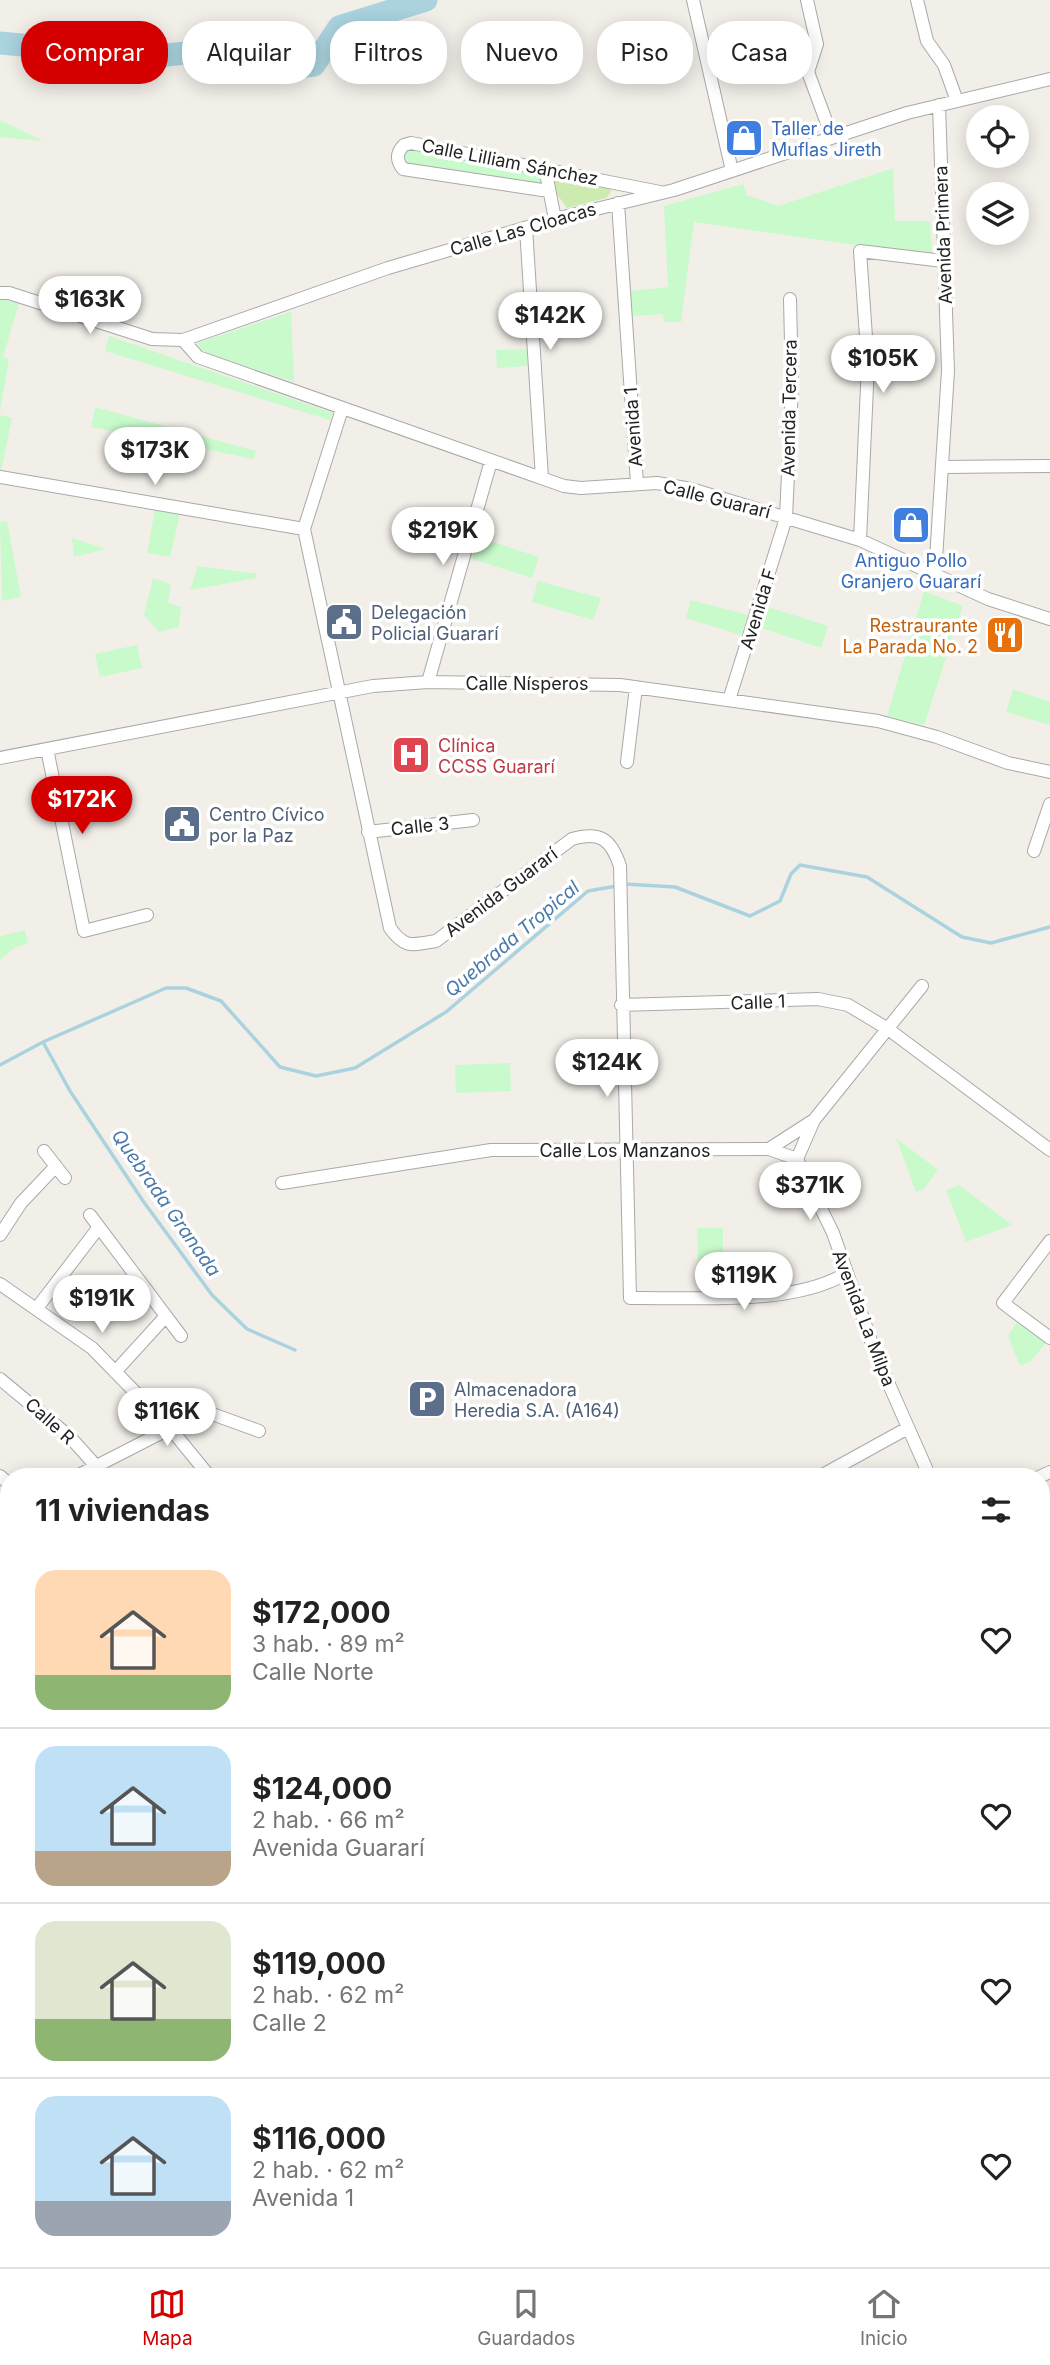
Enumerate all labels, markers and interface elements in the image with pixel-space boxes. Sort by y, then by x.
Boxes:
chip: Comprar [21,21,168,84]
chip: Alquilar [182,21,316,84]
chip: Filtros [330,21,447,84]
chip: Nuevo [461,21,583,84]
chip: Piso [597,21,693,84]
chip: Casa [707,21,812,84]
map controls [966,105,1029,245]
button: locate [966,105,1029,168]
shop icon: Taller de Muflas Jireth [723,117,765,159]
place label: Taller de Muflas Jireth [771,118,882,160]
street label: Calle Lilliam Sánchez [420,135,600,189]
street label: Avenida Primera [930,165,956,305]
button: layers [966,182,1029,245]
street label: Calle Las Cloacas [448,198,598,260]
pin: $163K [41,276,139,336]
text: $163K [54,285,126,313]
pin: $142K [501,292,599,352]
text: $142K [514,301,586,329]
pin: $105K [834,336,932,395]
street label: Avenida Tercera [777,339,801,477]
text: $105K [847,344,919,372]
street label: Avenida 1 [620,386,646,468]
pin: $173K [106,428,204,487]
text: $173K [120,436,190,464]
street label: Calle Guararí [661,476,774,523]
shop icon: Antiguo Pollo Granjero Guararí [890,504,932,546]
pin: $219K [394,508,492,567]
text: $219K [408,516,478,544]
place label: Antiguo Pollo Granjero Guararí [841,550,982,592]
street label: Avenida F [736,566,780,652]
public building icon: Delegación Policial Guararí [323,601,365,643]
place label: Delegación Policial Guararí [371,602,499,644]
restaurant icon: Restraurante La Parada No. 2 [984,614,1026,656]
place label: Restraurante La Parada No. 2 [842,615,978,657]
street label: Calle Nísperos [465,673,589,694]
hospital icon: Clínica CCSS Guararí [390,734,432,776]
place label: Clínica CCSS Guararí [438,735,556,777]
pin: $172K [33,776,131,836]
text: $172K [47,785,117,813]
public building icon: Centro Cívico por la Paz [161,803,203,845]
place label: Centro Cívico por la Paz [209,804,325,846]
street label: Calle 3 [390,812,450,840]
street label: Avenida Guararí [441,843,562,941]
water label: Quebrada Tropical [440,876,584,1002]
street label: Calle 1 [730,991,786,1013]
pin: $124K [558,1040,656,1099]
text: $124K [571,1048,643,1076]
water label: Quebrada Granada [107,1125,226,1281]
street label: Calle Los Manzanos [539,1140,711,1161]
pin: $371K [761,1162,859,1222]
text: $371K [775,1171,845,1199]
street label: Avenida La Milpa [828,1247,900,1389]
pin: $119K [695,1252,793,1312]
text: $119K [711,1261,777,1289]
pin: $191K [53,1276,151,1335]
text: $191K [69,1284,135,1312]
parking icon: Almacenadora Heredia S.A. (A164) [406,1378,448,1420]
place label: Almacenadora Heredia S.A. (A164) [454,1379,620,1421]
pin: $116K [118,1388,216,1448]
street label: Calle R [21,1393,79,1449]
text: $116K [134,1397,200,1425]
icon: filters [977,1491,1015,1529]
text: 11 viviendas [35,1492,210,1528]
text: $172,000 [252,1594,391,1630]
icon: home [91,1598,175,1682]
icon: heart [977,1621,1015,1659]
text: 3 hab. · 89 m² [252,1630,405,1658]
text: Calle Norte [252,1658,374,1686]
text: $124,000 [252,1770,392,1806]
icon: home [91,1774,175,1858]
icon: heart [977,1797,1015,1835]
text: 2 hab. · 66 m² [252,1806,405,1834]
text: Avenida Guararí [252,1834,425,1862]
text: $119,000 [252,1945,386,1981]
icon: home [91,1949,175,2033]
icon: heart [977,1972,1015,2010]
text: 2 hab. · 62 m² [252,1981,404,2009]
text: Calle 2 [252,2009,327,2037]
text: $116,000 [252,2120,386,2156]
icon: home [91,2124,175,2208]
icon: heart [977,2147,1015,2185]
text: 2 hab. · 62 m² [252,2156,404,2184]
text: Avenida 1 [252,2184,354,2212]
tab: Mapa [142,2285,193,2350]
tab: Guardados [477,2285,575,2350]
tab: Inicio [860,2285,908,2350]

